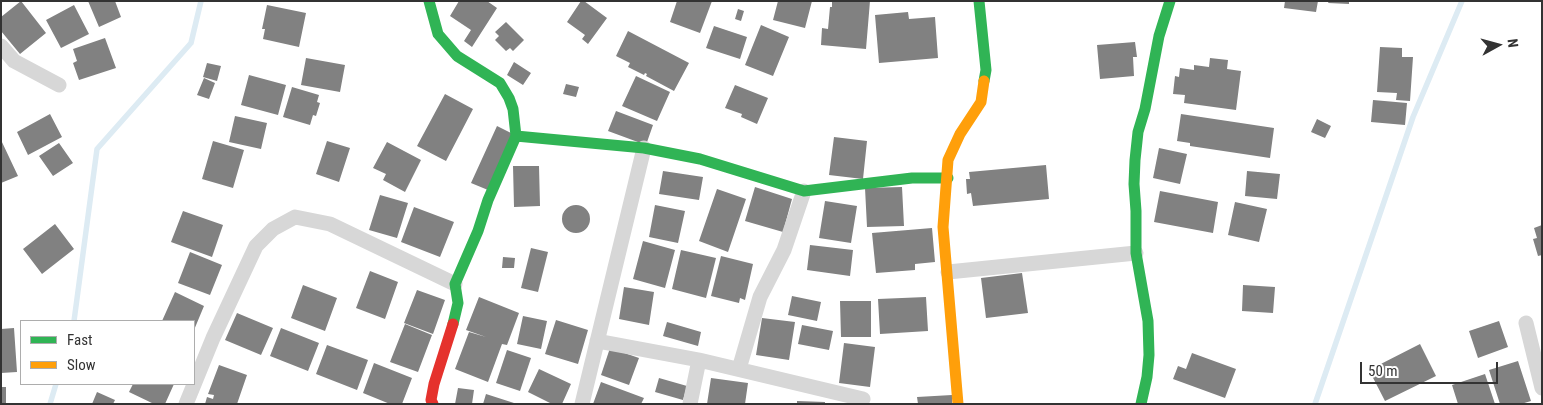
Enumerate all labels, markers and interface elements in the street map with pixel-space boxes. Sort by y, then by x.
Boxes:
north arrow [1473,20,1523,70]
text: N [1504,38,1521,48]
legend [20,320,195,385]
text: Fast [67,331,92,349]
scale bar [1363,352,1500,384]
text: Slow [67,356,96,374]
text: 50 m [1368,362,1398,380]

